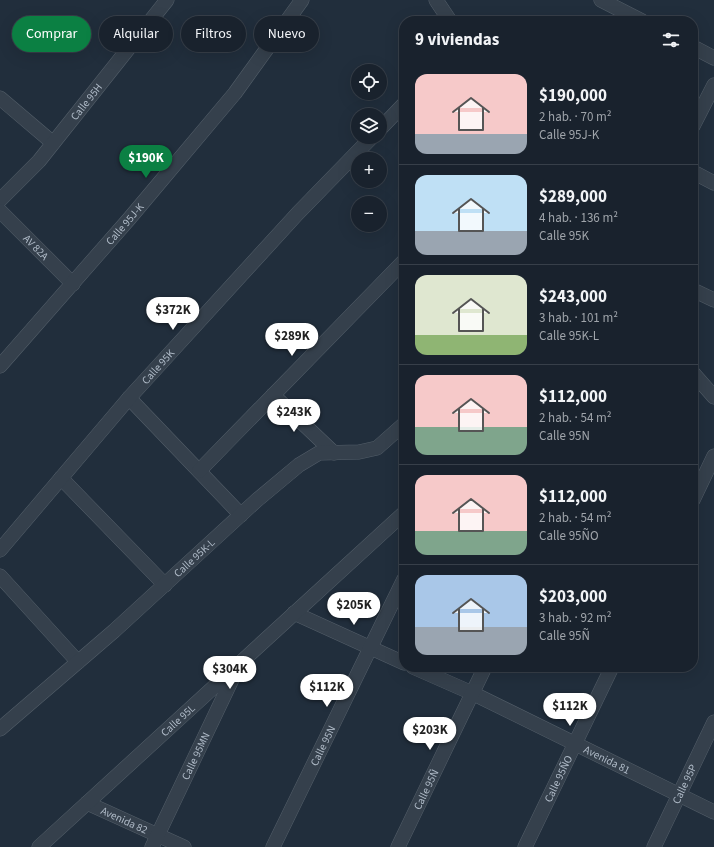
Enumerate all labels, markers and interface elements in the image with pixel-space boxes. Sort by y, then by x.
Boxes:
chip: Comprar [12,16,91,52]
chip: Alquilar [99,16,173,52]
chip: Filtros [181,16,246,52]
chip: Nuevo [254,16,319,52]
text: 9 viviendas [415,28,499,52]
icon: filters [660,29,682,51]
map controls [351,64,387,232]
button: locate [351,64,387,100]
street label: Calle 95H [67,80,106,123]
text: $190,000 [539,84,607,108]
icon: home [447,90,495,138]
button: layers [351,108,387,144]
text: 2 hab. · 70 m² [539,108,612,126]
text: Calle 95J-K [539,126,599,144]
pin: $190K [118,145,174,179]
text: $190K [128,149,164,167]
button: + [351,152,387,188]
text: $289,000 [539,185,607,209]
icon: home [447,191,495,239]
button: − [351,196,387,232]
street label: Calle 95J-K [102,199,147,248]
text: 4 hab. · 136 m² [539,209,618,227]
text: Calle 95K [539,227,589,245]
street label: AV 82A [20,231,52,263]
text: $243,000 [539,285,607,309]
icon: home [447,291,495,339]
pin: $372K [145,297,201,331]
text: $372K [155,301,191,319]
text: 3 hab. · 101 m² [539,309,618,327]
pin: $289K [264,323,320,357]
text: $289K [274,327,310,345]
text: Calle 95K-L [539,327,599,345]
street label: Calle 95K [138,345,178,387]
text: $112,000 [539,385,607,409]
icon: home [447,391,495,439]
pin: $243K [266,399,322,433]
text: $243K [276,403,312,421]
text: 2 hab. · 54 m² [539,409,612,427]
text: Calle 95N [539,427,590,445]
text: $112,000 [539,485,607,509]
icon: home [447,491,495,539]
text: 2 hab. · 54 m² [539,509,612,527]
text: Calle 95ÑO [539,527,599,545]
street label: Calle 95K-L [170,534,218,580]
text: $203,000 [539,585,607,609]
icon: home [447,591,495,639]
pin: $205K [326,592,382,626]
text: $205K [336,596,372,614]
text: 3 hab. · 92 m² [539,609,612,627]
text: Calle 95Ñ [539,627,590,645]
pin: $304K [202,656,258,690]
text: $304K [212,660,248,678]
pin: $112K [299,674,355,708]
text: $112K [309,678,345,696]
pin: $112K [542,693,598,727]
text: $112K [552,697,588,715]
street label: Calle 95L [157,700,199,740]
pin: $203K [402,717,458,751]
text: $203K [412,721,448,739]
street label: Calle 95N [306,723,339,768]
street label: Calle 95MN [178,730,213,782]
street label: Avenida 81 [581,742,633,777]
street label: Calle 95ÑO [540,753,576,805]
street label: Calle 95P [668,762,700,806]
street label: Calle 95Ñ [410,767,442,812]
street label: Avenida 82 [98,803,150,837]

